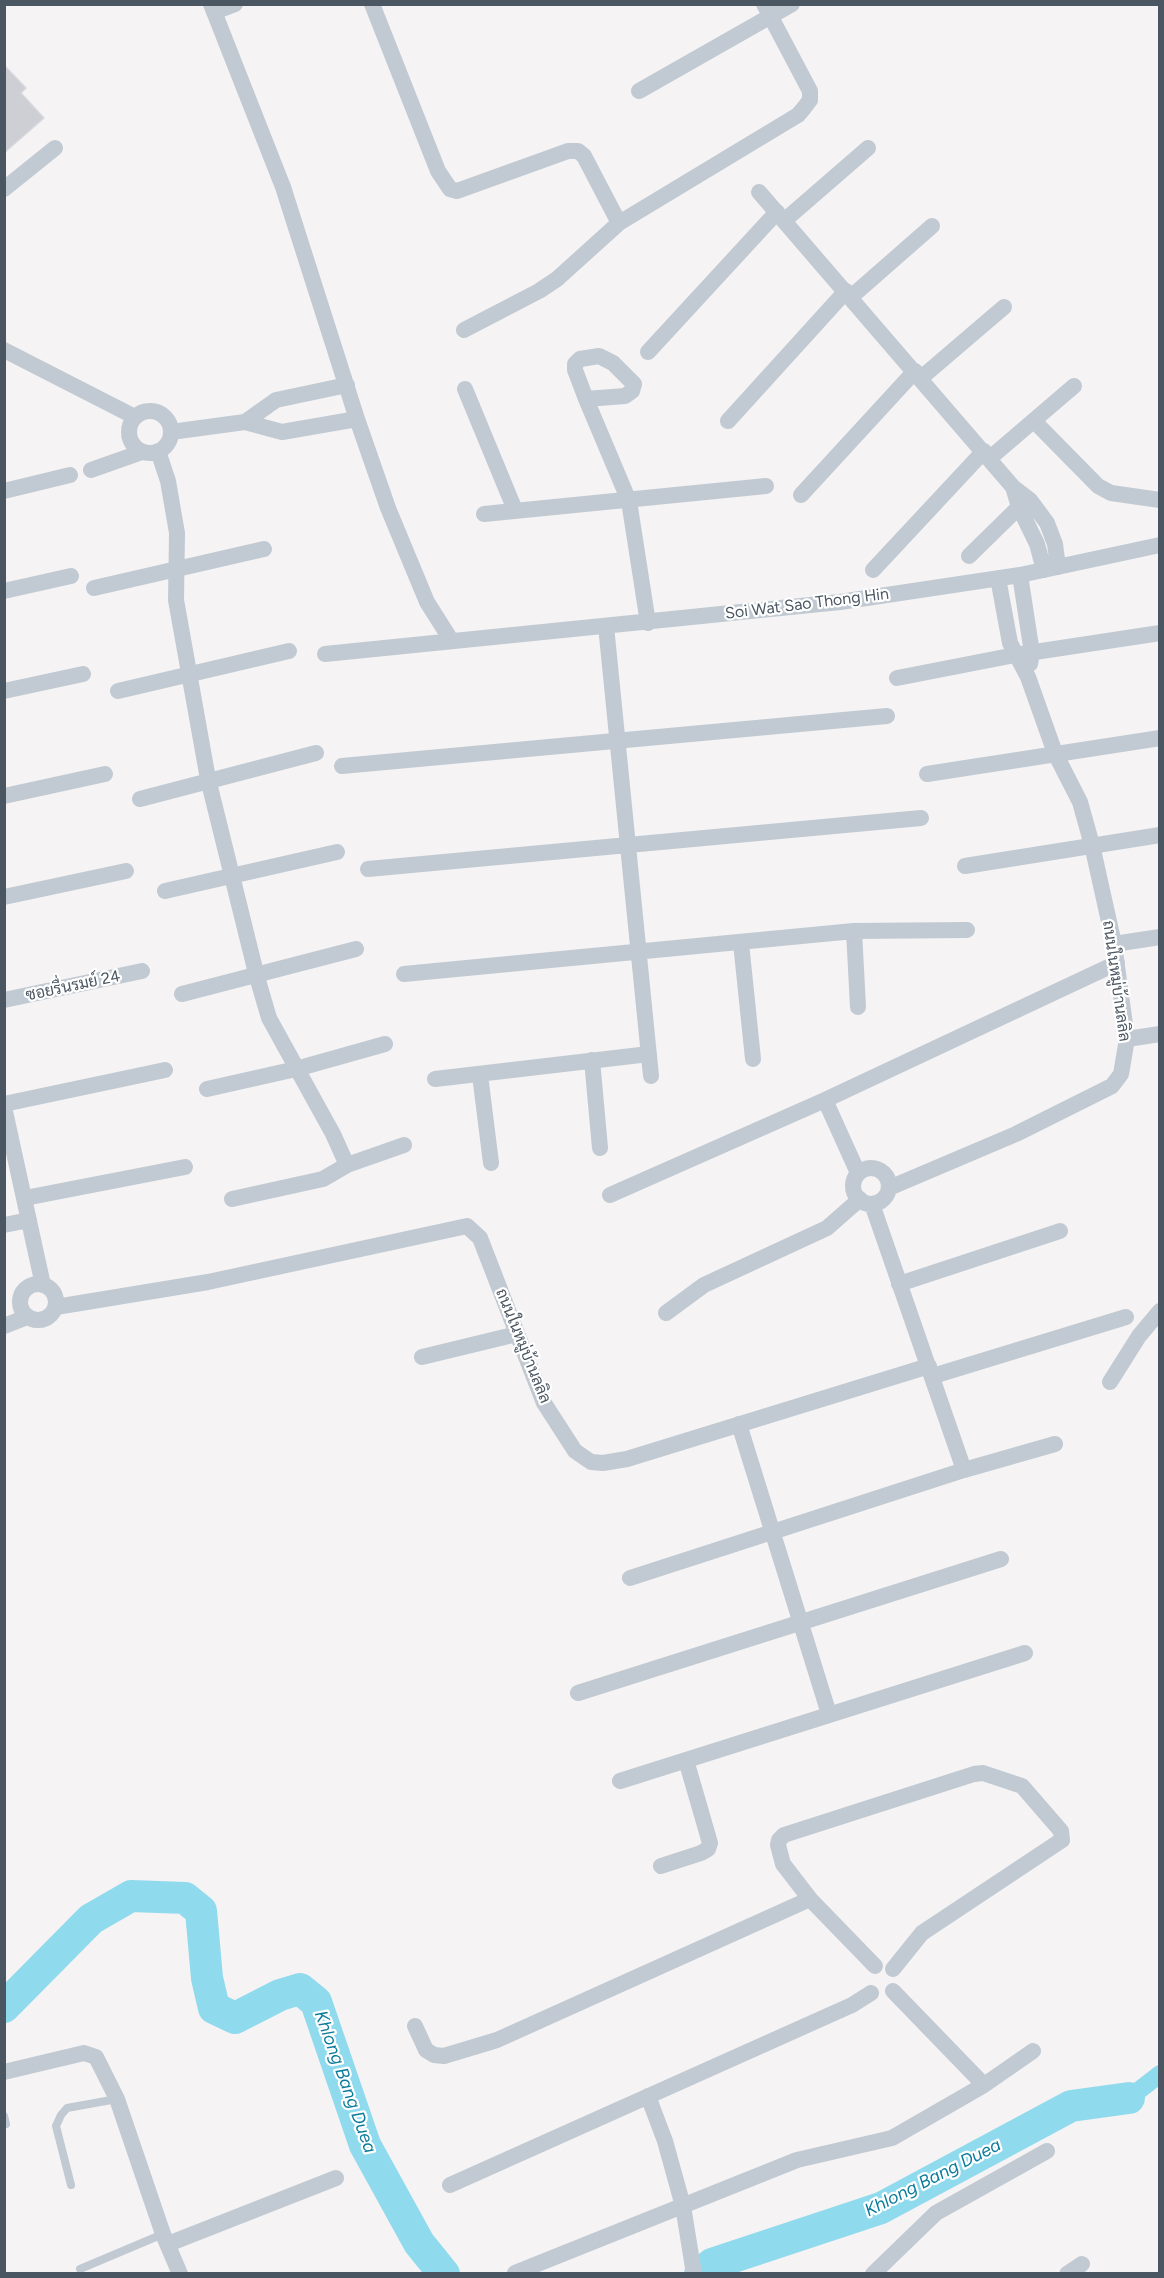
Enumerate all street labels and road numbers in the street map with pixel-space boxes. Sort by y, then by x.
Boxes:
street label: Soi Wat Sao Thong Hin [724,584,890,624]
street label: ถนนในหมู่บ้านลลิล [1098,919,1134,1043]
street label: ซอยรื่นรมย์ 24 [24,967,122,1005]
street label: ถนนในหมู่บ้านลลิล [491,1286,555,1406]

